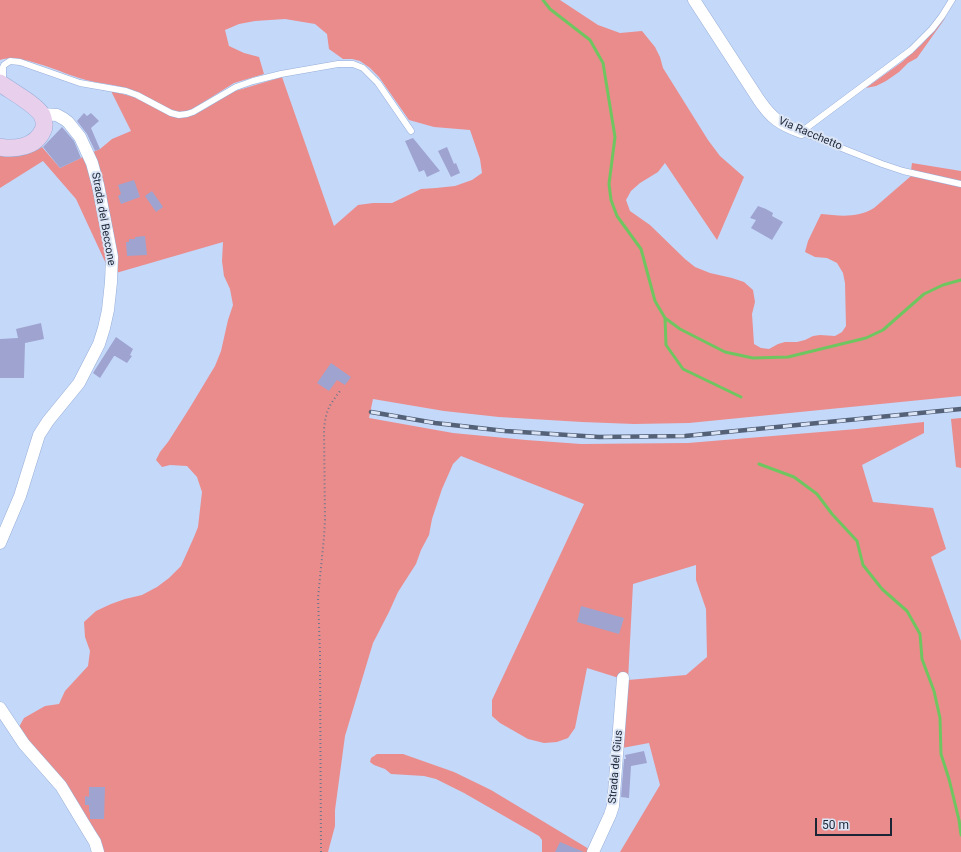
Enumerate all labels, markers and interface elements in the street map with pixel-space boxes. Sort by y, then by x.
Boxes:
street label: Via Racchetto [776,115,844,153]
street label: Strada del Beccone [88,171,118,267]
street label: Strada del Gius [606,730,626,804]
scale bar [817,810,894,836]
text: 50 m [822,818,849,832]

